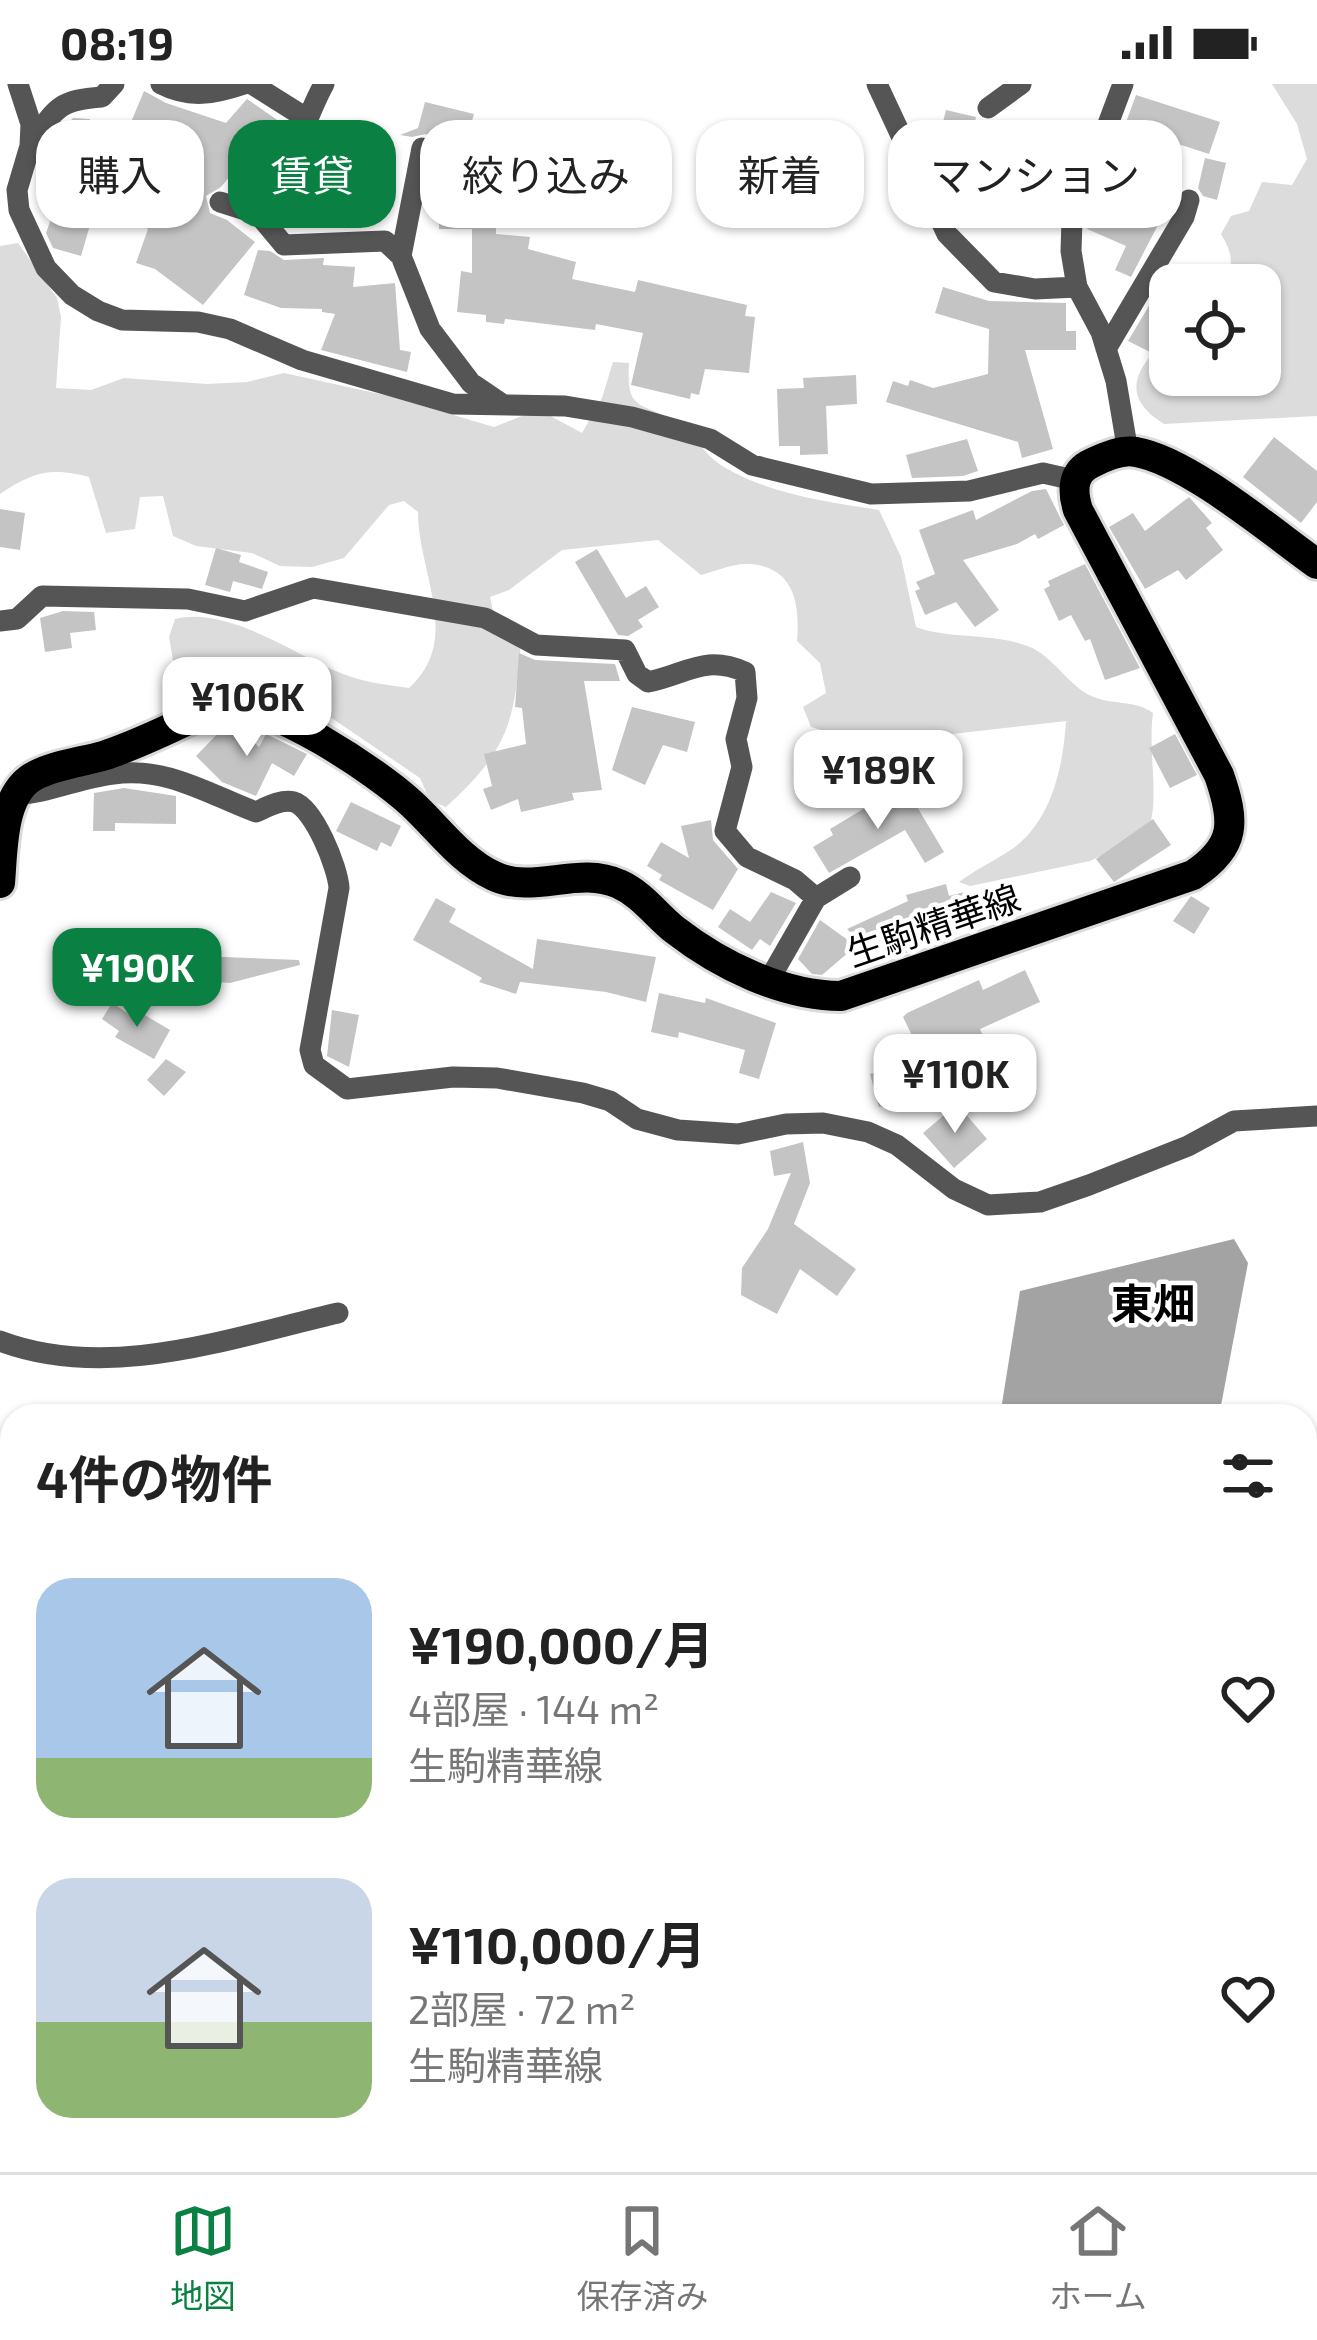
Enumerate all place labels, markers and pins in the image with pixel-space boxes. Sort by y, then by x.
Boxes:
pin: ¥106K [163,657,331,759]
pin: ¥189K [794,730,962,832]
pin: ¥190K [53,928,221,1030]
pin: ¥110K [871,1034,1039,1136]

